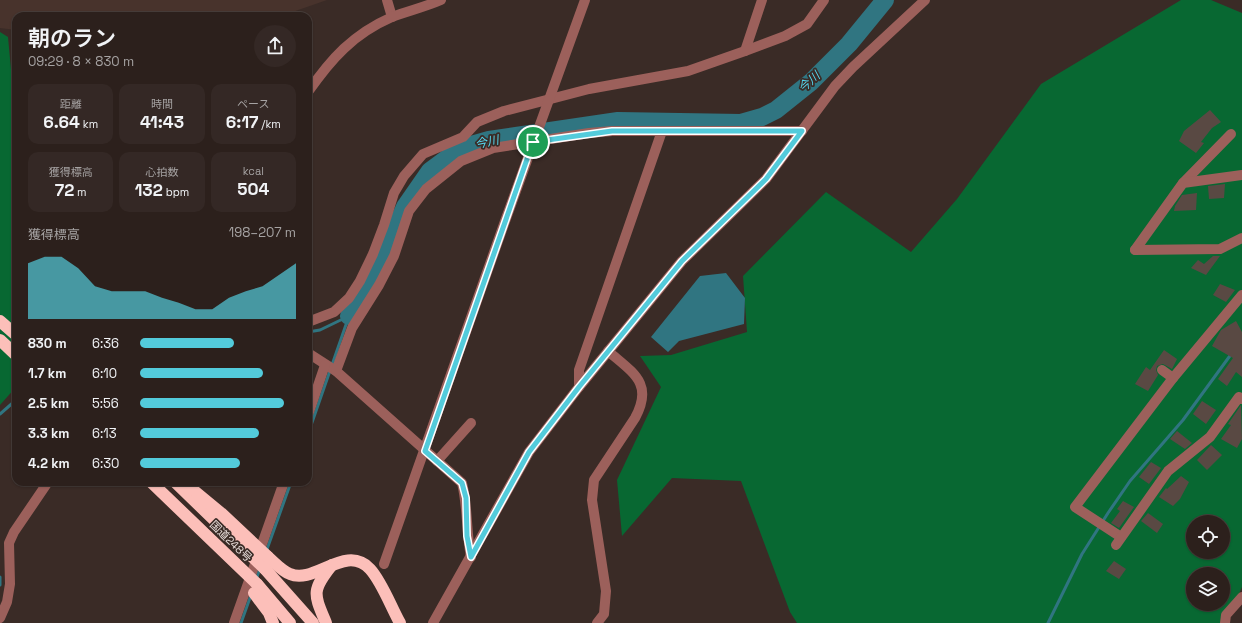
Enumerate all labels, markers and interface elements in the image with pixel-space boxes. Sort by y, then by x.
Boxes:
text: 朝のラン [28,24,116,52]
button: share [254,25,296,67]
text: 09:29 · 8 × 830 m [28,53,134,70]
water label: 今川 [795,67,825,96]
text: 距離 [60,97,82,111]
text: 時間 [151,97,173,111]
text: ペース [237,97,270,111]
text: 6.64 [43,111,80,133]
text: 41:43 [140,111,184,133]
text: 6:17 [226,111,259,133]
text: km [80,117,98,131]
text: /km [259,117,281,131]
pin [516,125,550,159]
water label: 今川 [474,131,502,152]
icon: arrive [522,131,544,153]
text: kcal [243,164,264,178]
text: 獲得標高 [49,165,93,179]
text: 心拍数 [145,165,178,179]
text: 504 [237,178,269,200]
text: 72 [55,179,74,201]
text: 132 [135,179,163,201]
text: m [74,185,87,199]
text: bpm [163,185,189,199]
text: 198–207 m [229,224,296,241]
text: 獲得標高 [28,226,80,243]
text: 830 m [28,335,67,352]
text: 6:36 [92,335,119,352]
text: 1.7 km [28,365,66,382]
text: 6:10 [92,365,117,382]
text: 2.5 km [28,395,69,412]
text: 5:56 [92,395,119,412]
text: 3.3 km [28,425,69,442]
text: 6:13 [92,425,117,442]
text: 4.2 km [28,455,70,472]
text: 6:30 [92,455,119,472]
map controls [1186,515,1230,611]
button: locate [1186,515,1230,559]
street label: 国道248号 [207,518,255,564]
button: layers [1186,567,1230,611]

